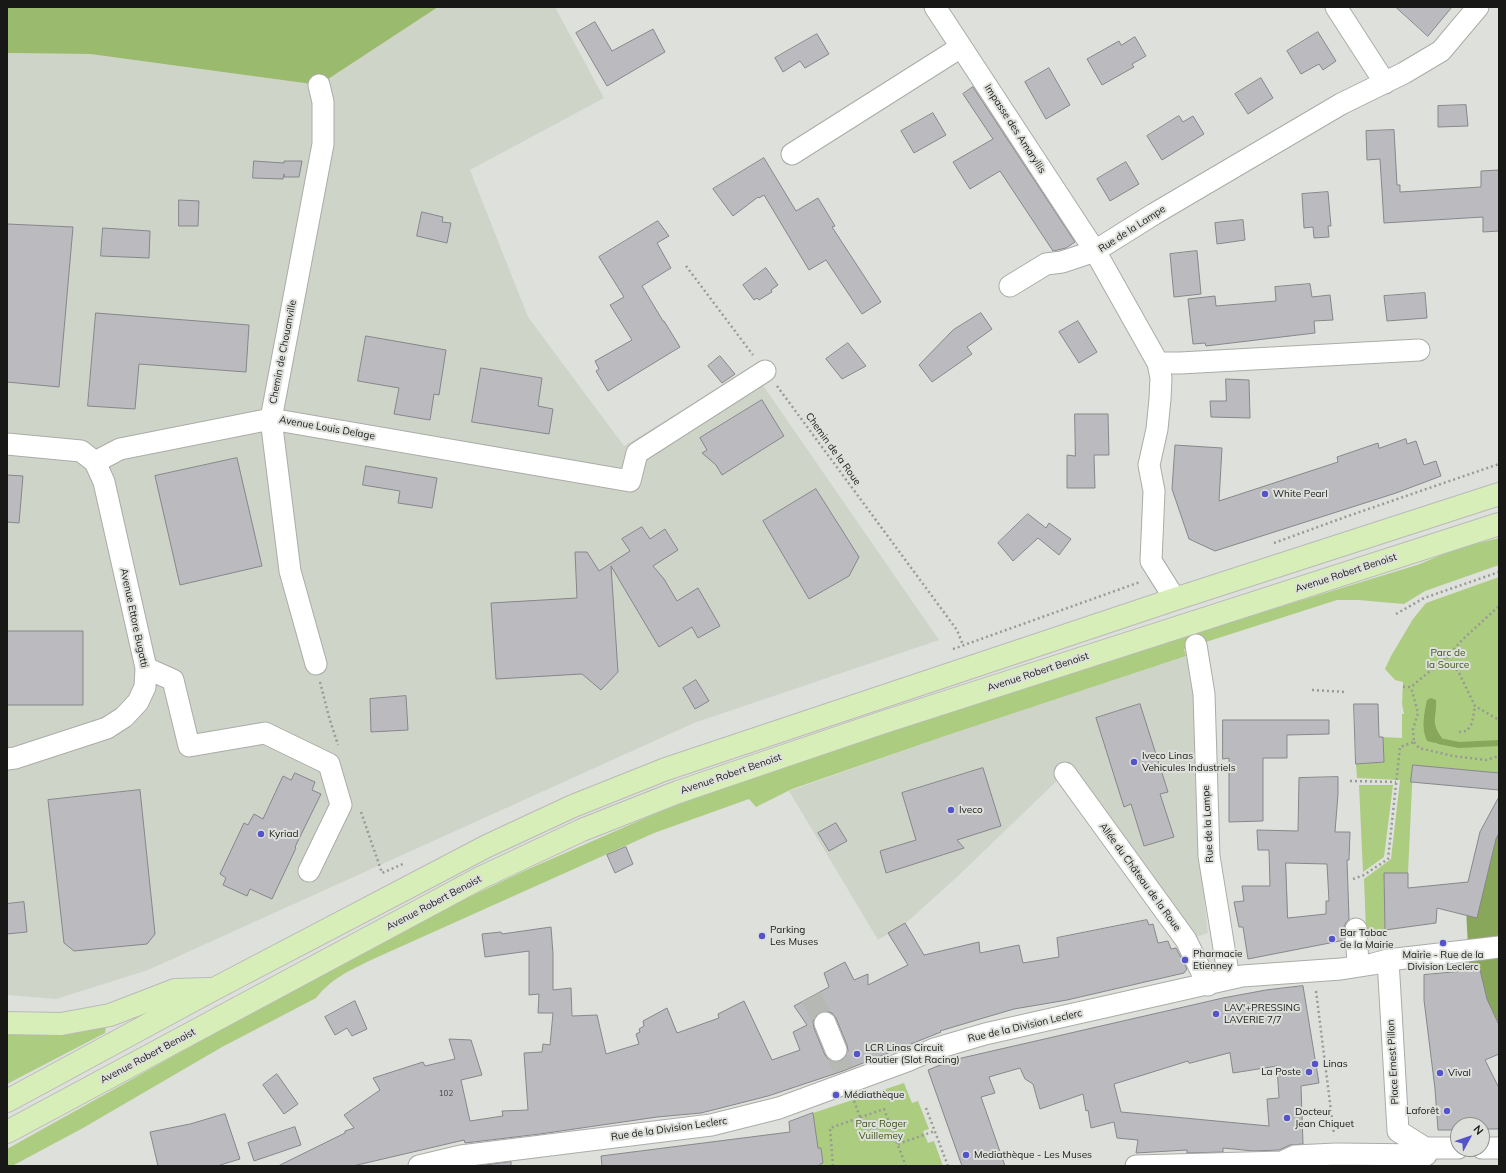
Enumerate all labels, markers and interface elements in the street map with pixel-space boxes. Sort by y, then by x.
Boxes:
street label: Impasse des Amaryllis [982,82,1048,176]
street label: Rue de la Lampe [1096,203,1168,255]
street label: Chemin de Chouanville [267,299,299,405]
street label: Chemin de la Roue [803,410,863,488]
street label: Avenue Louis Delage [278,414,376,442]
place label: White Pearl [1273,488,1328,500]
marker: White Pearl [1260,489,1270,499]
street label: Avenue Robert Benoist [1294,551,1398,595]
street label: Avenue Ettore Bugatti [118,567,150,669]
park label: Parc de la Source [1427,647,1469,670]
street label: Avenue Robert Benoist [986,650,1090,694]
place label: Iveco Linas Vehicules Industriels [1142,750,1236,774]
street label: Avenue Robert Benoist [679,751,783,797]
marker: Iveco Linas Vehicules Industriels [1129,757,1139,767]
street label: Rue de la Lampe [1200,785,1216,863]
place label: Iveco [959,804,983,816]
marker: Iveco [946,805,956,815]
street label: Allée du Château de la Roue [1097,821,1183,933]
place label: Kyriad [269,828,298,840]
marker: Kyriad [256,829,266,839]
street label: Avenue Robert Benoist [384,873,484,933]
place label: Parking Les Muses [770,924,818,948]
place label: Bar Tabac de la Mairie [1340,927,1393,950]
marker: Parking Les Muses [757,931,767,941]
marker: Bar Tabac de la Mairie [1327,934,1337,944]
marker: Mairie - Rue de la Division Leclerc [1438,938,1448,948]
place label: Pharmacie Etienney [1193,948,1243,972]
place label: Mairie - Rue de la Division Leclerc [1402,949,1484,972]
marker: Pharmacie Etienney [1180,955,1190,965]
place label: LAV'+PRESSING LAVERIE 7/7 [1224,1002,1300,1026]
street label: Rue de la Division Leclerc [967,1007,1083,1045]
marker: LAV'+PRESSING LAVERIE 7/7 [1211,1009,1221,1019]
street label: Place Ernest Pillon [1385,1019,1401,1105]
street label: Avenue Robert Benoist [98,1026,198,1086]
place label: LCR Linas Circuit Routier (Slot Racing) [865,1042,960,1066]
marker: LCR Linas Circuit Routier (Slot Racing) [852,1049,862,1059]
place label: Linas [1323,1058,1348,1070]
marker: Linas [1310,1059,1320,1069]
place label: La Poste [1261,1066,1301,1078]
marker: La Poste [1304,1067,1314,1077]
place label: Vival [1448,1067,1471,1079]
marker: Vival [1435,1068,1445,1078]
house number: 102 [439,1089,453,1099]
place label: Médiathèque [844,1089,904,1101]
marker: Médiathèque [831,1090,841,1100]
place label: Laforêt [1406,1105,1439,1117]
place label: Docteur Jean Chiquet [1295,1106,1354,1130]
marker: Laforêt [1442,1106,1452,1116]
marker: Docteur Jean Chiquet [1282,1113,1292,1123]
street label: Rue de la Division Leclerc [610,1115,728,1143]
north arrow [1450,1117,1490,1157]
park label: Parc Roger Vuillemey [855,1118,907,1142]
text: N [1470,1122,1486,1138]
place label: Mediathèque - Les Muses [974,1149,1092,1161]
marker: Mediathèque - Les Muses [961,1150,971,1160]

